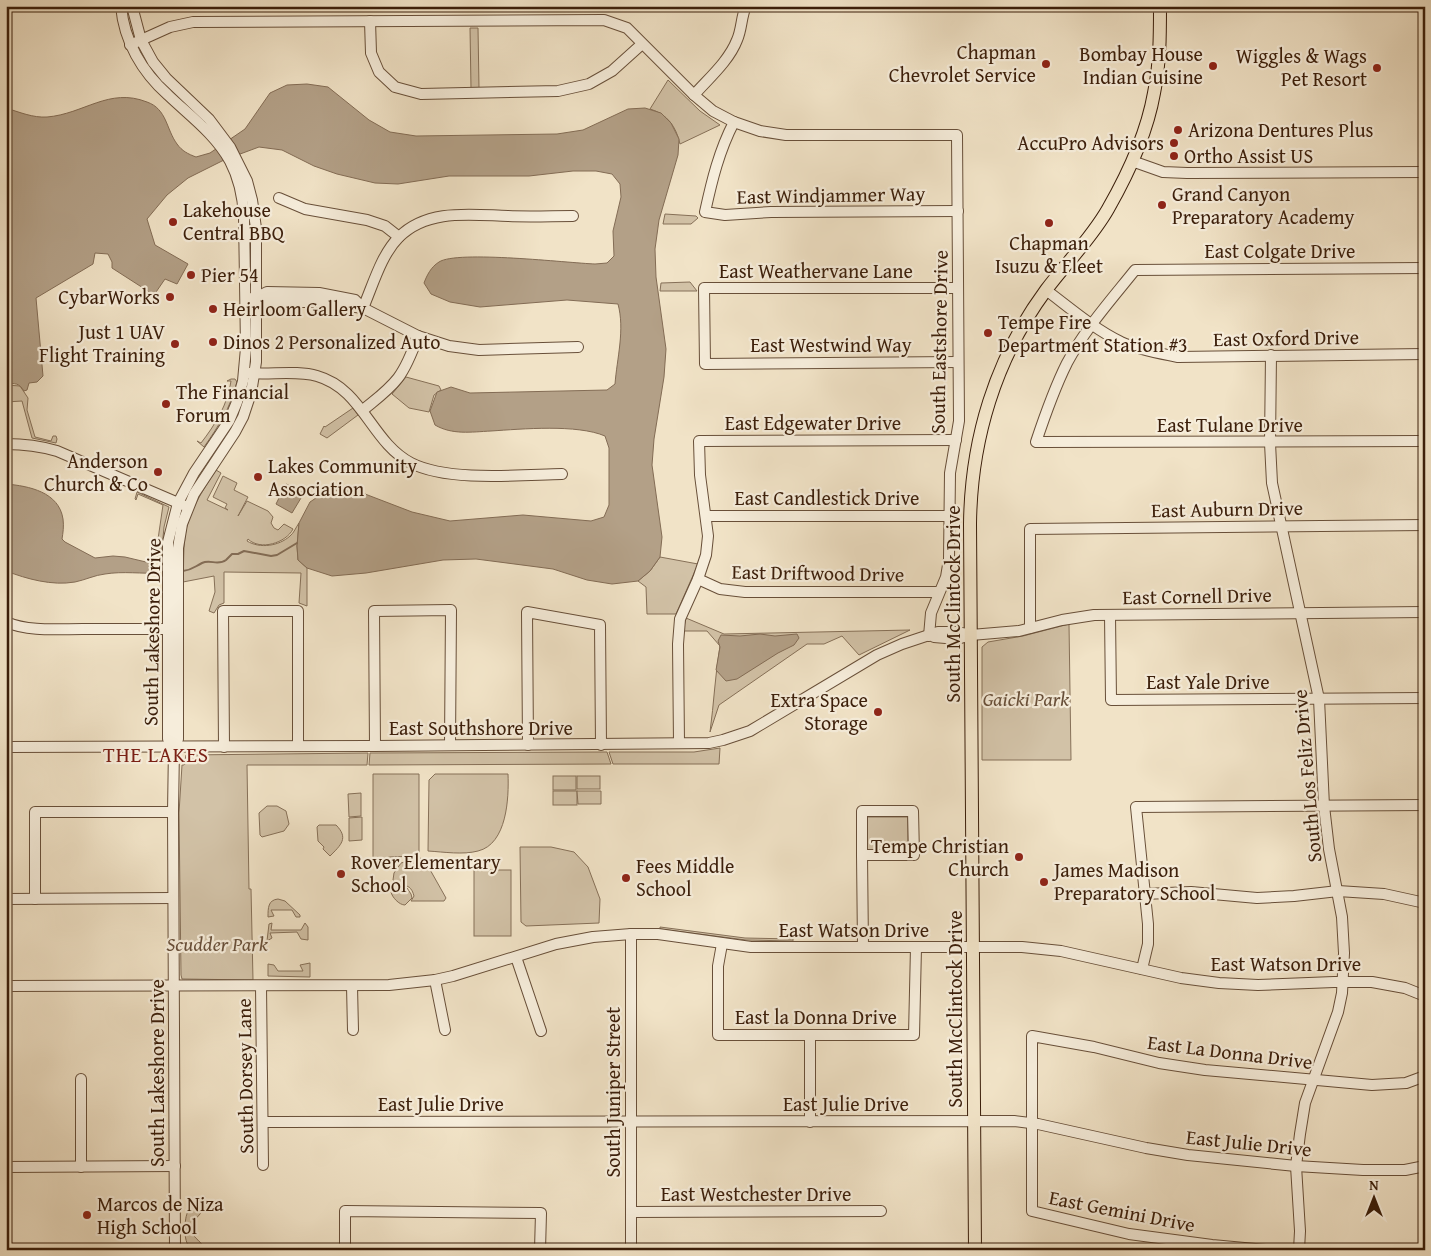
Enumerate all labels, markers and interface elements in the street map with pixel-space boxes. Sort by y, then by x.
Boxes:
place label: Chapman Chevrolet Service [889,37,1036,89]
place label: Bombay House Indian Cuisine [1079,39,1203,91]
place label: Wiggles & Wags Pet Resort [1236,41,1367,93]
marker: Chapman Chevrolet Service [1040,58,1052,70]
marker: Bombay House Indian Cuisine [1207,60,1219,72]
marker: Wiggles & Wags Pet Resort [1371,62,1383,74]
place label: Arizona Dentures Plus [1188,115,1374,144]
marker: Arizona Dentures Plus [1172,124,1184,136]
place label: AccuPro Advisors [1017,128,1164,157]
marker: AccuPro Advisors [1168,137,1180,149]
place label: Ortho Assist US [1184,141,1313,170]
marker: Ortho Assist US [1168,150,1180,162]
street label: East Windjammer Way [736,178,926,211]
place label: Grand Canyon Preparatory Academy [1172,179,1355,231]
place label: Lakehouse Central BBQ [183,195,285,247]
marker: Grand Canyon Preparatory Academy [1156,199,1168,211]
marker: Lakehouse Central BBQ [167,216,179,228]
marker: Chapman Isuzu & Fleet [1043,217,1055,229]
place label: Chapman Isuzu & Fleet [995,228,1103,280]
street label: East Colgate Drive [1205,236,1355,265]
street label: South Eastshore Drive [922,250,955,434]
street label: East Weathervane Lane [719,256,913,285]
place label: Pier 54 [201,260,259,289]
marker: Pier 54 [185,269,197,281]
place label: CybarWorks [58,282,160,311]
marker: CybarWorks [164,291,176,303]
place label: Heirloom Gallery [223,294,366,323]
marker: Heirloom Gallery [207,303,219,315]
place label: Tempe Fire Department Station #3 [998,307,1188,359]
place label: Just 1 UAV Flight Training [39,317,165,369]
street label: East Oxford Drive [1213,322,1359,353]
place label: Dinos 2 Personalized Auto [223,327,440,356]
marker: Tempe Fire Department Station #3 [982,327,994,339]
street label: East Westwind Way [750,330,912,359]
marker: Dinos 2 Personalized Auto [207,336,219,348]
marker: Just 1 UAV Flight Training [169,338,181,350]
place label: The Financial Forum [176,377,289,429]
marker: The Financial Forum [160,398,172,410]
street label: East Edgewater Drive [725,408,901,437]
street label: East Tulane Drive [1157,410,1303,439]
place label: Anderson Church & Co [44,446,148,498]
place label: Lakes Community Association [268,451,417,503]
marker: Anderson Church & Co [152,466,164,478]
marker: Lakes Community Association [252,471,264,483]
street label: East Candlestick Drive [735,483,919,512]
street label: East Auburn Drive [1151,493,1303,524]
street label: South McClintock Drive [938,505,967,703]
street label: South Lakeshore Drive [135,538,168,726]
street label: East Driftwood Drive [731,556,905,589]
street label: East Cornell Drive [1122,580,1272,611]
street label: East Yale Drive [1146,667,1270,696]
park label: Gaicki Park [983,684,1070,713]
place label: Extra Space Storage [770,685,868,737]
street label: South Los Feliz Drive [1285,688,1329,864]
marker: Extra Space Storage [872,706,884,718]
street label: East Southshore Drive [389,713,573,742]
district label: THE LAKES [103,739,209,770]
place label: Tempe Christian Church [871,831,1009,883]
place label: Rover Elementary School [351,847,501,899]
place label: Fees Middle School [636,851,734,903]
marker: Tempe Christian Church [1013,851,1025,863]
place label: James Madison Preparatory School [1051,855,1216,907]
marker: Rover Elementary School [335,868,347,880]
marker: Fees Middle School [620,872,632,884]
marker: James Madison Preparatory School [1038,876,1050,888]
street label: South McClintock Drive [940,910,969,1108]
street label: East Watson Drive [779,915,929,944]
park label: Scudder Park [166,929,269,958]
street label: East Watson Drive [1211,949,1361,978]
street label: South Lakeshore Drive [142,979,171,1167]
street label: South Dorsey Lane [229,998,260,1154]
street label: East la Donna Drive [735,1002,897,1031]
street label: South Juniper Street [598,1007,627,1177]
street label: East La Donna Drive [1146,1027,1314,1076]
street label: East Julie Drive [378,1089,504,1118]
street label: East Julie Drive [783,1089,909,1118]
street label: East Julie Drive [1185,1121,1313,1164]
north arrow [1348,1174,1398,1224]
text: N [1369,1175,1379,1195]
street label: East Westchester Drive [661,1179,851,1208]
street label: East Gemini Drive [1047,1182,1198,1239]
place label: Marcos de Niza High School [97,1189,224,1241]
marker: Marcos de Niza High School [81,1209,93,1221]

